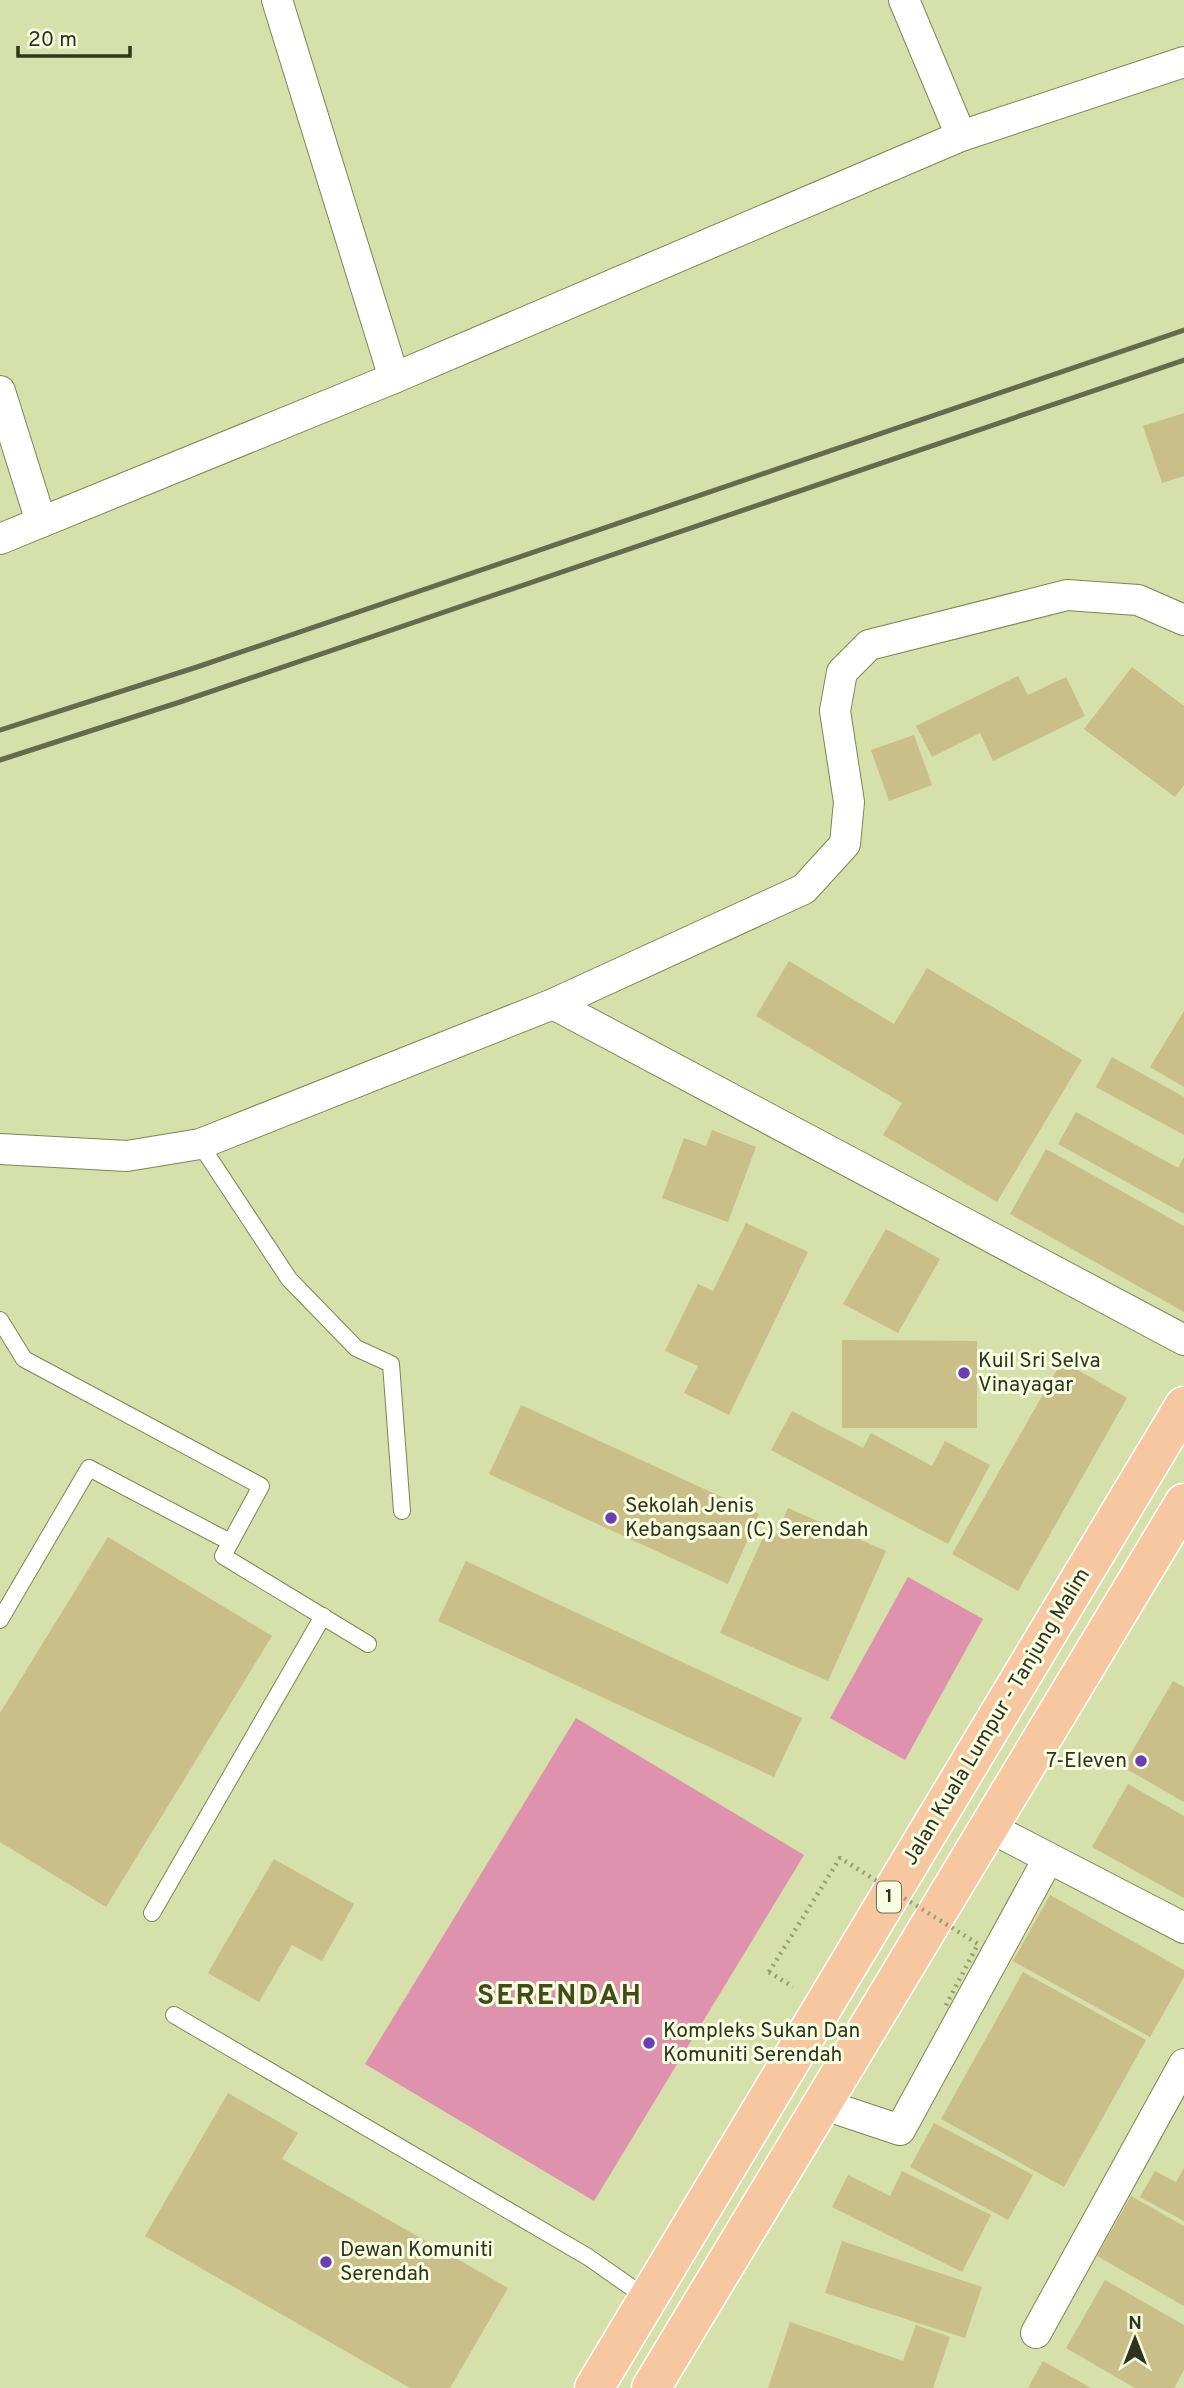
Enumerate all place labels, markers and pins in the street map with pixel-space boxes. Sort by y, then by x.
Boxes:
place label: Kuil Sri Selva Vinayagar [978,1348,1101,1399]
marker: Kuil Sri Selva Vinayagar [956,1365,972,1381]
place label: Sekolah Jenis Kebangsaan (C) Serendah [625,1493,868,1544]
marker: Sekolah Jenis Kebangsaan (C) Serendah [603,1510,619,1526]
place label: 7-Eleven [1046,1748,1127,1775]
marker: 7-Eleven [1133,1753,1149,1769]
place label: Kompleks Sukan Dan Komuniti Serendah [663,2018,860,2069]
marker: Kompleks Sukan Dan Komuniti Serendah [641,2035,657,2051]
place label: Dewan Komuniti Serendah [340,2237,493,2288]
marker: Dewan Komuniti Serendah [318,2254,334,2270]

